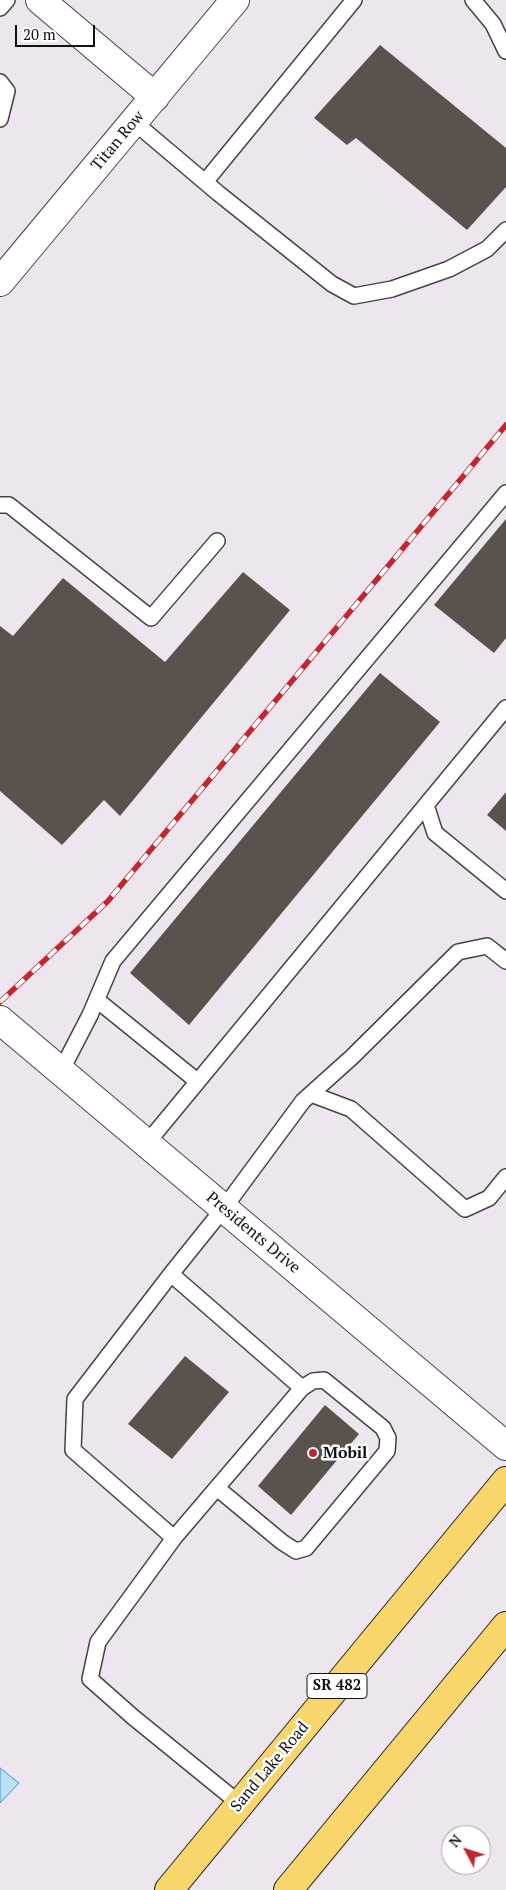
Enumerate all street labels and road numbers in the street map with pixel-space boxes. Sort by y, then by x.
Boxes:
street label: Titan Row [87,107,149,175]
street label: Presidents Drive [202,1188,304,1278]
road number: SR 482 [307,1674,367,1698]
street label: Sand Lake Road [227,1718,313,1816]

